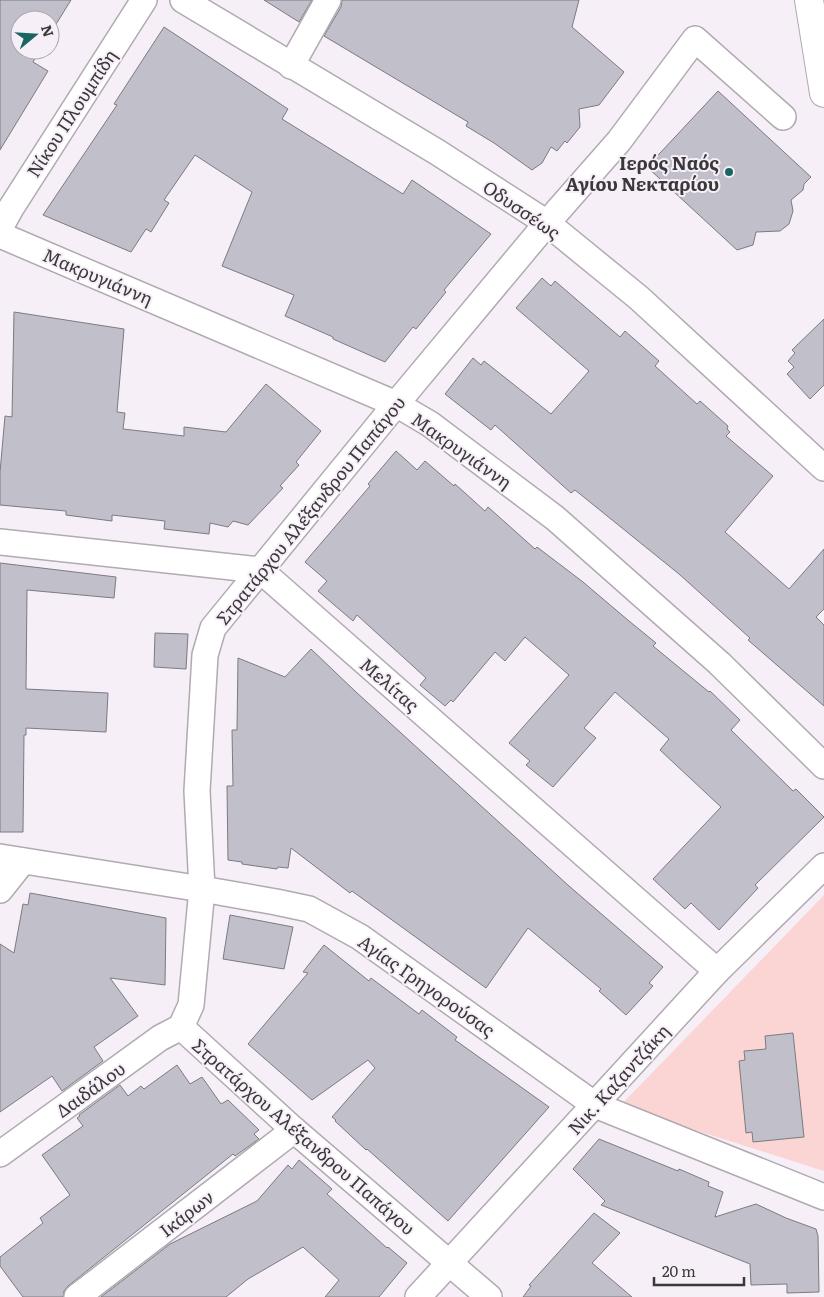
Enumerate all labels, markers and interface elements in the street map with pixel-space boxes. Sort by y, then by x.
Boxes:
north arrow [10,10,60,60]
text: N [37,22,60,40]
street label: Νίκου Πλουμπίδη [19,44,123,182]
place label: Ιερός Ναός Αγίου Νεκταρίου [565,149,719,197]
marker: Ιερός Ναός Αγίου Νεκταρίου [723,166,735,178]
street label: Οδυσσέως [478,173,566,245]
street label: Μακρυγιάννη [39,241,157,311]
street label: Στρατάρχου Αλέξανδρου Παπάγου [209,390,411,630]
street label: Μακρυγιάννη [406,405,518,495]
street label: Μελίτας [354,651,426,717]
street label: Αγίας Γρηγορούσας [353,928,501,1042]
street label: Νικ. Καζαντζάκη [561,1018,675,1140]
street label: Στρατάρχου Αλέξανδρου Παπάγου [187,1031,421,1241]
street label: Δαιδάλου [50,1055,130,1123]
street label: Ικάρων [153,1183,219,1243]
scale bar [654,1254,744,1286]
text: 20 m [662,1259,696,1282]

